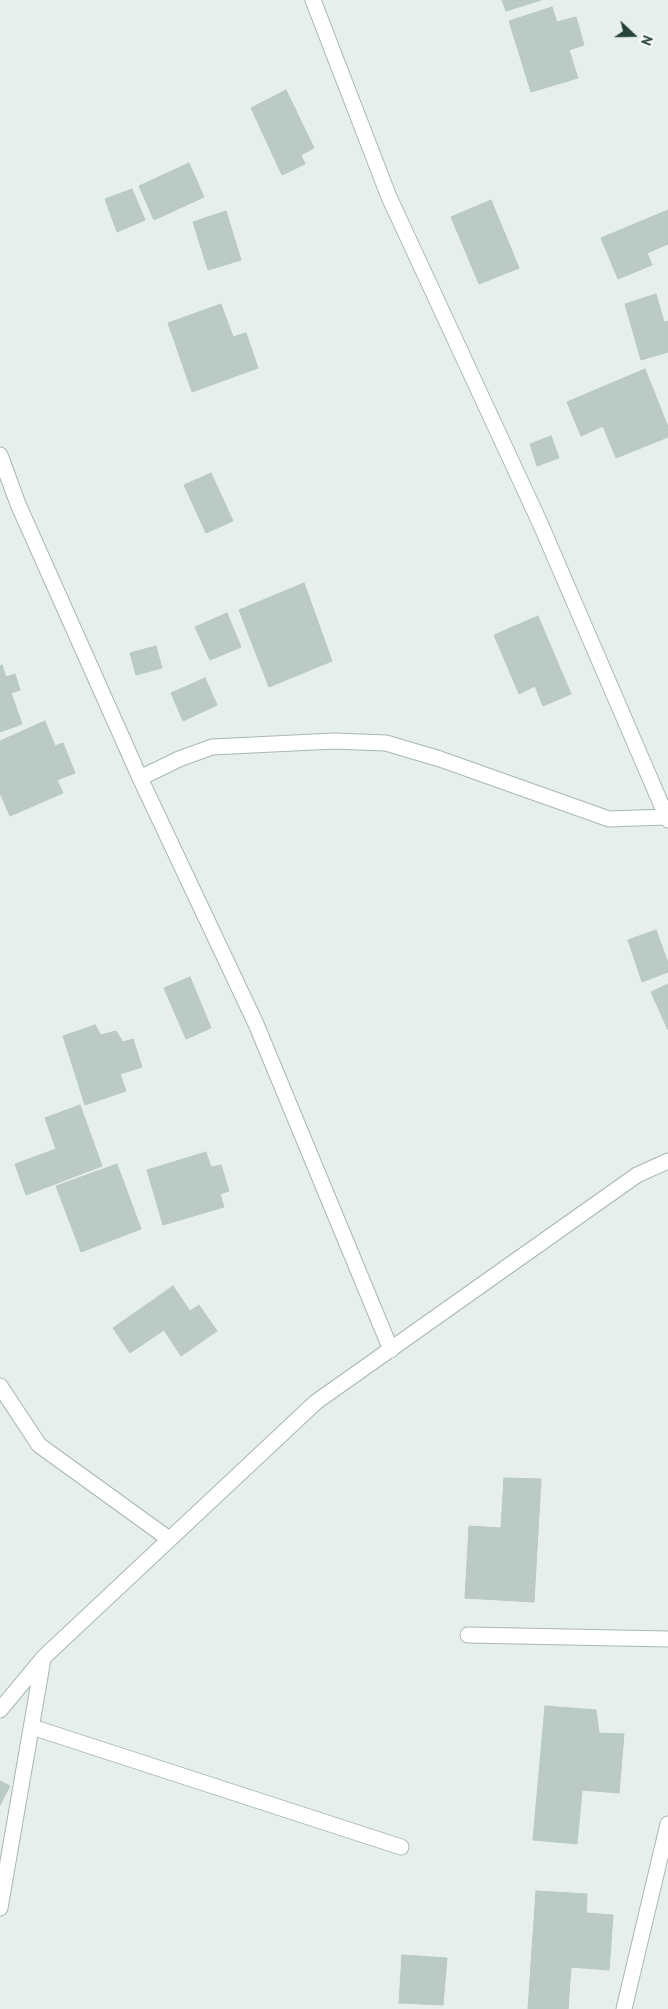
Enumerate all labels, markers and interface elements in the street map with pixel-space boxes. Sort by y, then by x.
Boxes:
north arrow [608,10,658,60]
text: N [637,33,657,48]

